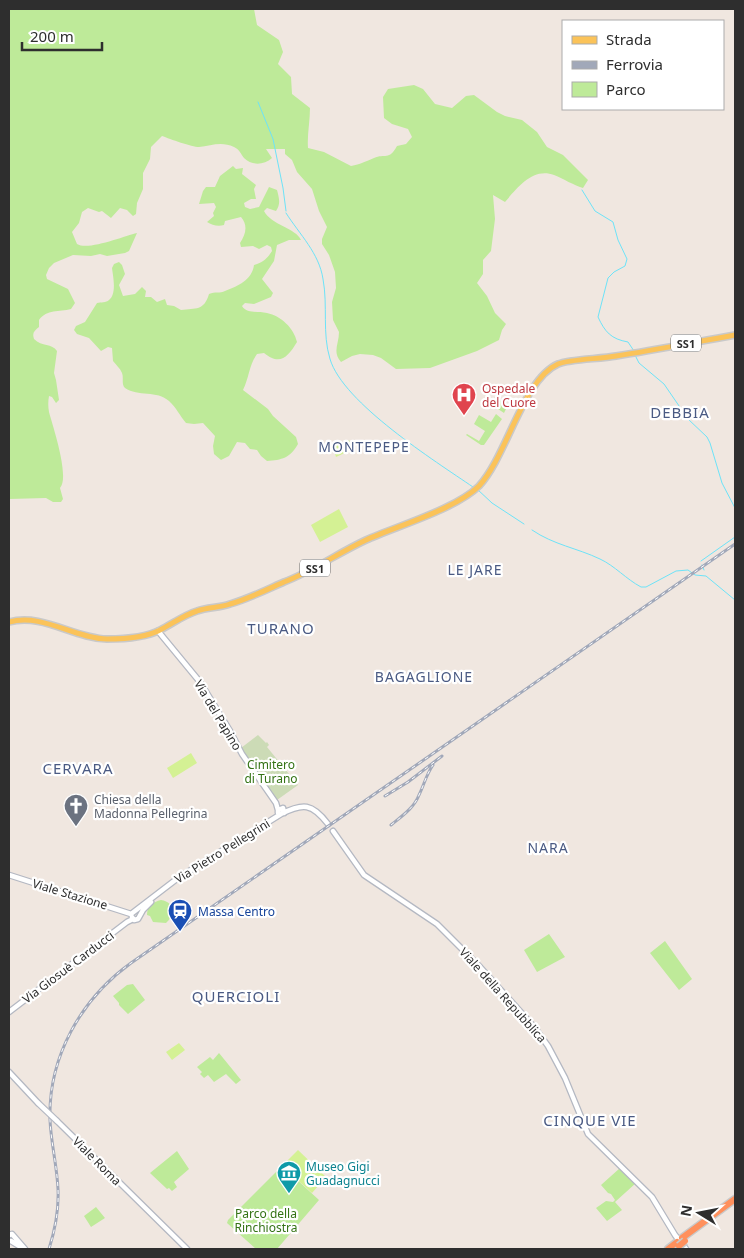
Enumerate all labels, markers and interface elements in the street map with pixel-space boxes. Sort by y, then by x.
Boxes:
scale bar [22,20,102,52]
legend [562,20,724,110]
text: 200 m [30,26,74,46]
text: Strada [606,29,652,49]
text: Ferrovia [606,54,663,74]
text: Parco [606,79,646,99]
road number: SS1 [671,334,701,352]
place label: Ospedale del Cuore [482,380,536,411]
hospital icon: Ospedale del Cuore [451,382,477,416]
district label: DEBBIA [650,402,710,422]
district label: MONTEPEPE [318,437,410,456]
road number: SS1 [300,560,330,576]
district label: LE JARE [447,560,503,579]
district label: TURANO [247,618,315,638]
district label: BAGAGLIONE [375,667,473,686]
street label: Via del Papino [190,676,246,754]
park label: Cimitero di Turano [244,756,298,787]
district label: CERVARA [42,758,114,778]
place label: Chiesa della Madonna Pellegrina [94,791,208,822]
church icon: Chiesa della Madonna Pellegrina [63,793,89,827]
street label: Via Pietro Pellegrini [171,815,273,887]
district label: NARA [527,838,569,857]
street label: Viale Stazione [30,874,110,914]
station icon: Massa Centro [167,898,193,932]
place label: Massa Centro [198,903,275,920]
street label: Via Giosuè Carducci [19,927,117,1007]
street label: Viale della Repubblica [456,944,550,1046]
district label: QUERCIOLI [192,986,280,1006]
district label: CINQUE VIE [543,1110,637,1130]
street label: Viale Roma [69,1133,125,1189]
place label: Museo Gigi Guadagnucci [306,1158,380,1189]
museum icon: Museo Gigi Guadagnucci [276,1160,302,1194]
north arrow [674,1188,724,1238]
text: N [675,1203,696,1218]
park label: Parco della Rinchiostra [234,1205,298,1236]

